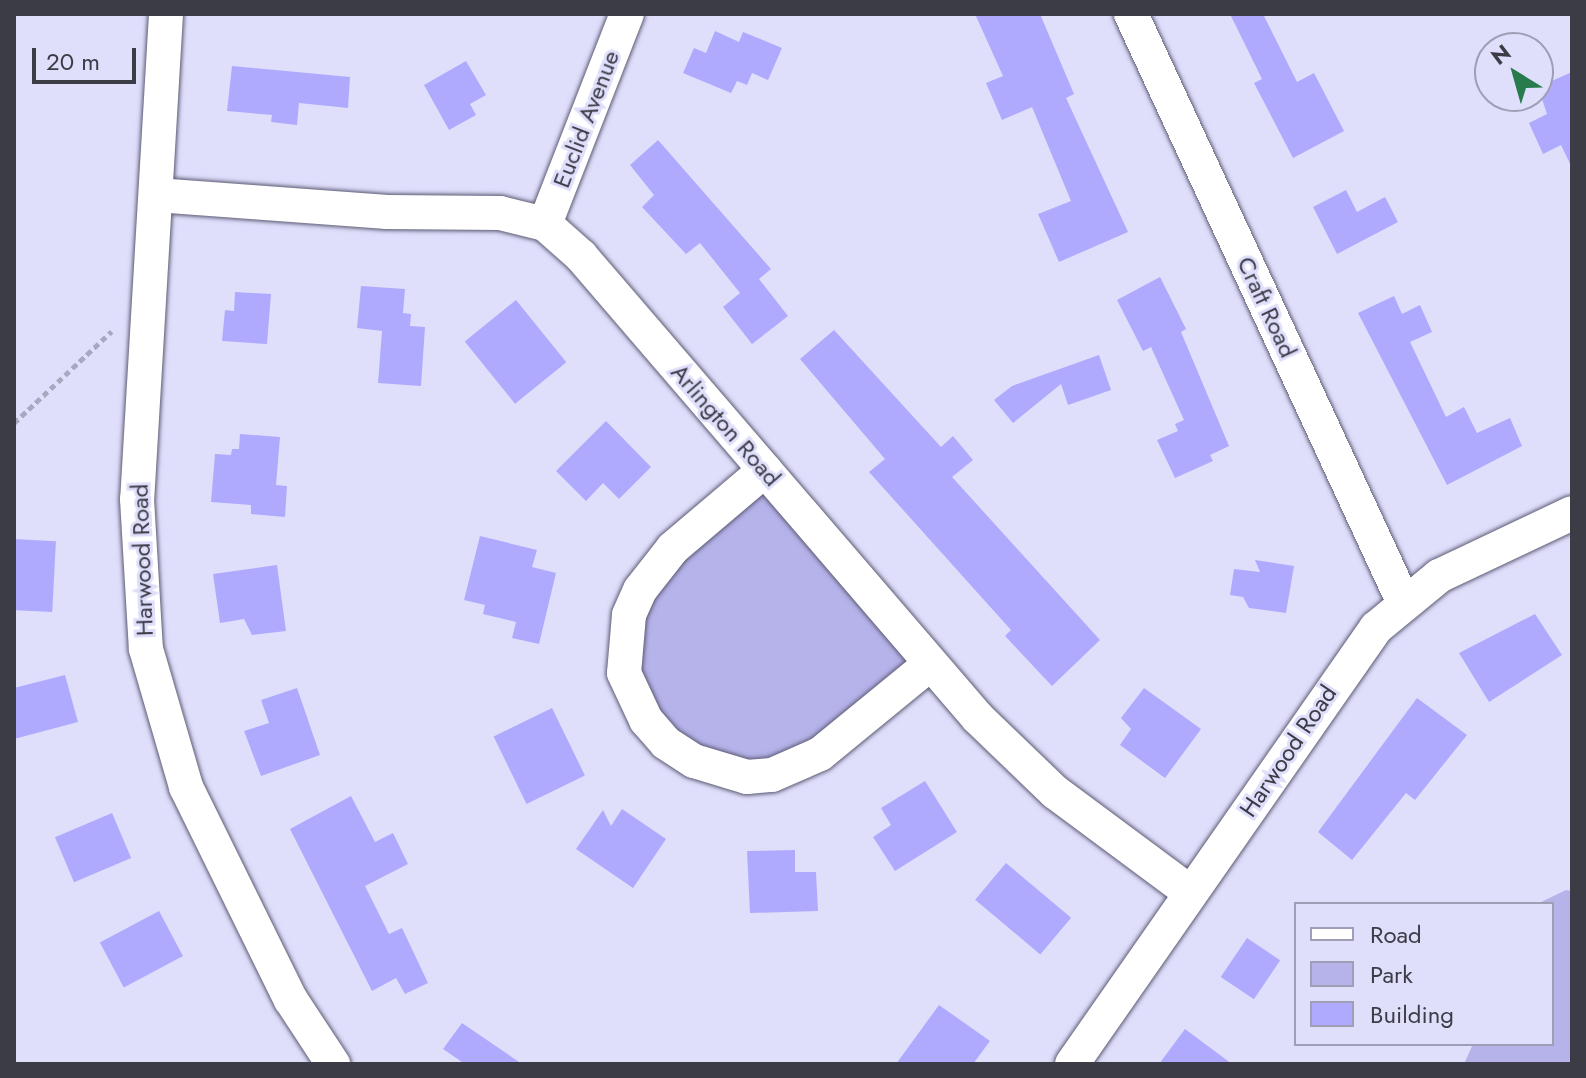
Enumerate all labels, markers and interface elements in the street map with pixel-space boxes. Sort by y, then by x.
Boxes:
scale bar [36,32,140,82]
north arrow [1474,32,1554,112]
text: N [1484,36,1517,72]
text: 20 m [46,44,100,79]
street label: Euclid Avenue [547,46,625,192]
street label: Craft Road [1231,252,1303,362]
street label: Arlington Road [665,358,787,492]
street label: Harwood Road [125,483,159,637]
street label: Harwood Road [1233,680,1343,822]
legend [1294,902,1554,1046]
text: Road [1370,917,1422,952]
text: Park [1370,957,1413,992]
text: Building [1370,997,1454,1032]

